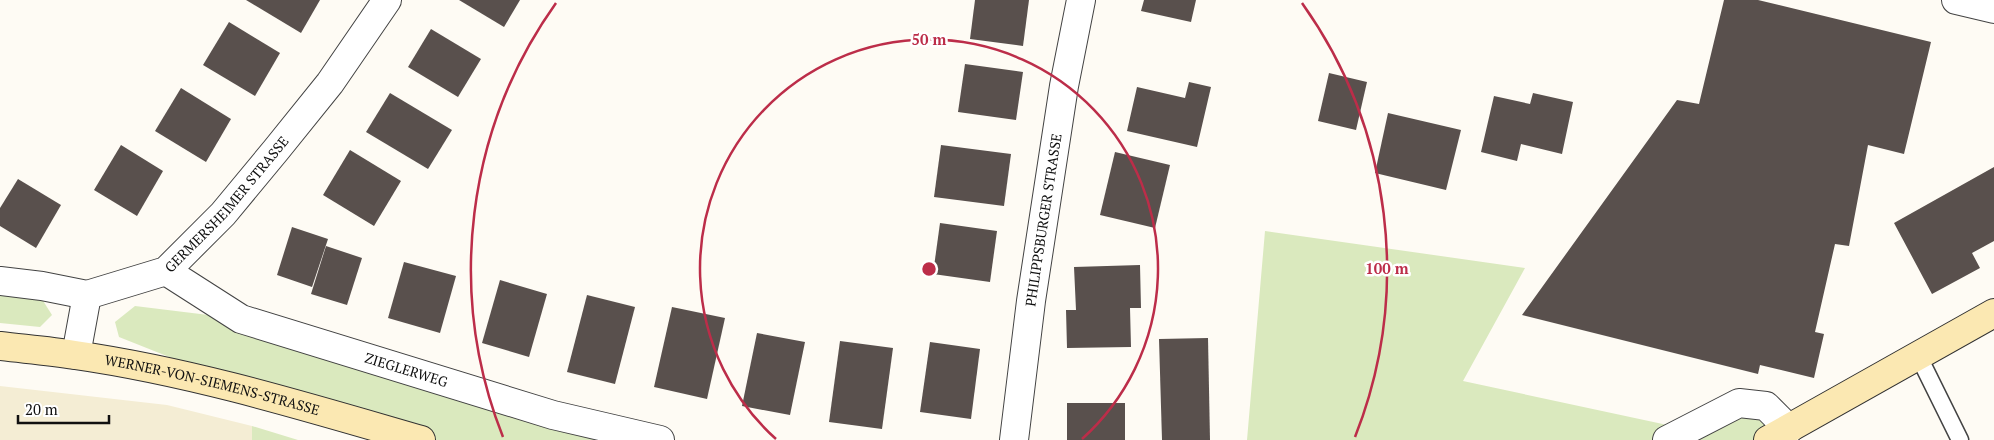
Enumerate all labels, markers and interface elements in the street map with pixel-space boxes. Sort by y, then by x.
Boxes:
text: 50 m [912,29,947,49]
street label: GERMERSHEIMER STRASSE [160,132,293,276]
street label: PHILIPPSBURGER STRASSE [1020,132,1066,308]
text: 100 m [1365,258,1409,278]
centre of rings [920,260,938,278]
street label: ZIEGLERWEG [362,348,451,391]
street label: WERNER-VON-SIEMENS-STRASSE [103,350,322,419]
scale bar [18,392,109,424]
text: 20 m [25,399,58,419]

